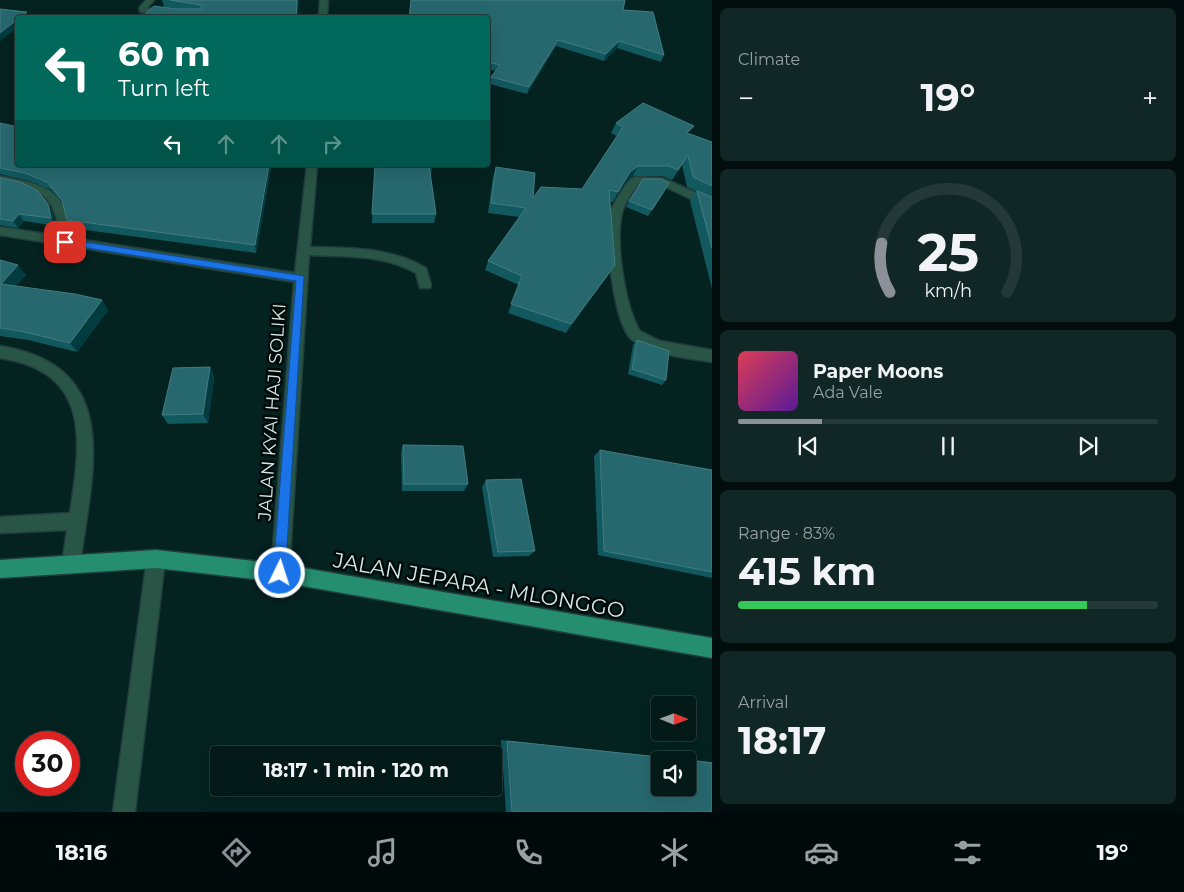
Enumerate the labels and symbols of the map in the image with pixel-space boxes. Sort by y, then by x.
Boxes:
pin [44,221,86,263]
street label: JALAN KYAI HAJI SOLIKI [253,303,291,522]
position arrow [253,546,305,598]
street label: JALAN JEPARA - MLONGGO [330,547,627,623]
north arrow [651,696,696,741]
speed limit sign: 30 [15,731,80,796]

